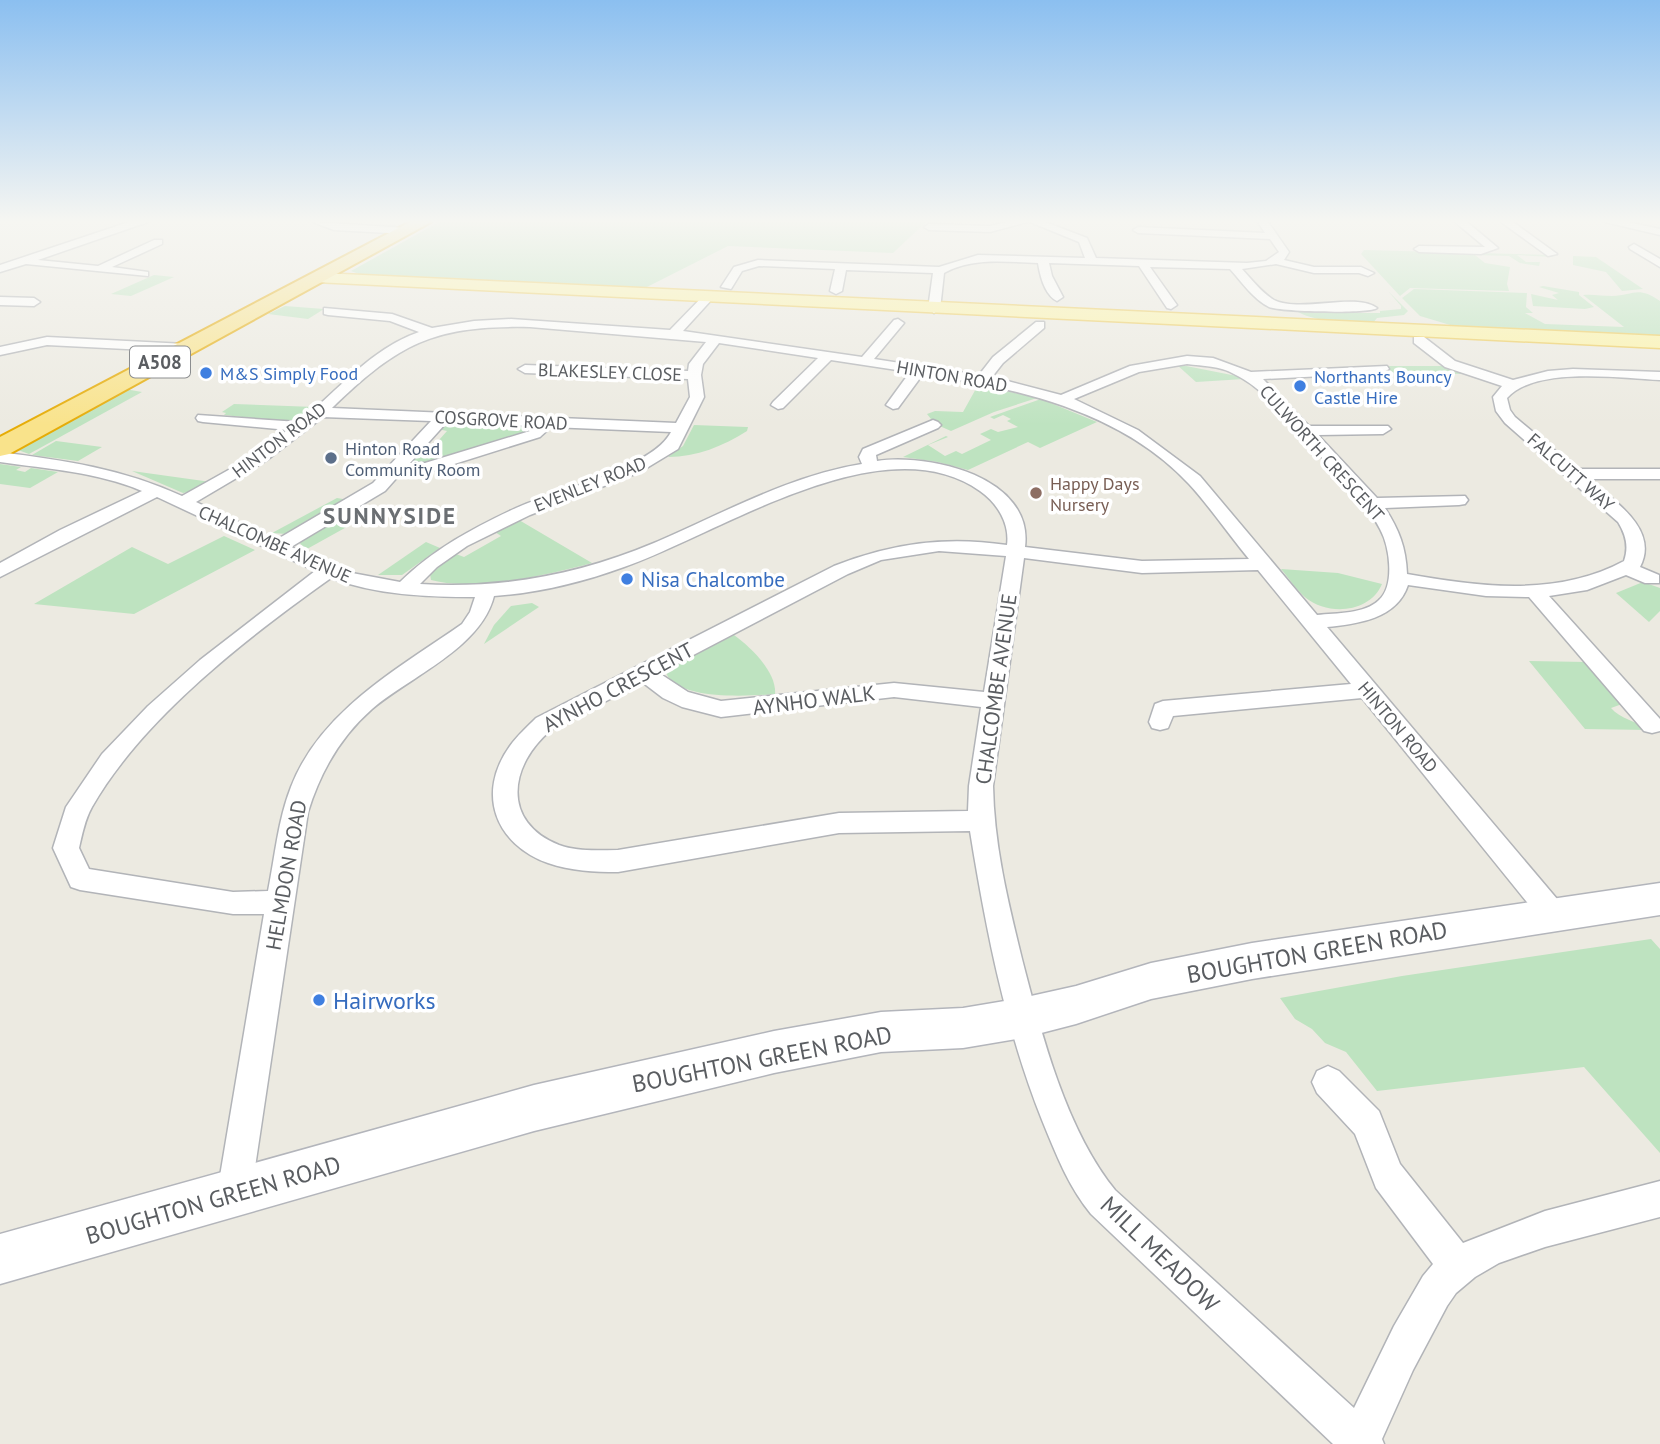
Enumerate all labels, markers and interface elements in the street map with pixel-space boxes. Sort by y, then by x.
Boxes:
road number: A508 [130,346,190,378]
street label: HINTON ROAD [895,355,1009,397]
street label: BLAKESLEY CLOSE [538,358,682,386]
place label: M&S Simply Food [220,362,358,385]
marker: M&S Simply Food [198,365,214,381]
place label: Northants Bouncy Castle Hire [1314,365,1452,409]
marker: Northants Bouncy Castle Hire [1292,378,1308,394]
street label: CULWORTH CRESCENT [1255,380,1389,526]
street label: HINTON ROAD [227,397,331,483]
street label: COSGROVE ROAD [434,405,568,435]
street label: FALCUTT WAY [1523,428,1619,516]
place label: Hinton Road Community Room [345,437,480,481]
marker: Hinton Road Community Room [323,450,339,466]
street label: EVENLEY ROAD [530,451,650,517]
place label: Happy Days Nursery [1050,472,1140,516]
marker: Happy Days Nursery [1028,485,1044,501]
street label: CHALCOMBE AVENUE [195,500,355,588]
district label: SUNNYSIDE [323,501,457,530]
place label: Nisa Chalcombe [641,566,785,593]
marker: Nisa Chalcombe [619,571,635,587]
street label: CHALCOMBE AVENUE [969,592,1023,786]
street label: AYNHO CRESCENT [538,636,698,738]
street label: HINTON ROAD [1353,677,1443,777]
street label: AYNHO WALK [751,679,877,721]
street label: HELMDON ROAD [259,798,313,952]
street label: BOUGHTON GREEN ROAD [1184,914,1450,990]
place label: Hairworks [333,985,436,1016]
marker: Hairworks [311,992,327,1008]
street label: BOUGHTON GREEN ROAD [629,1019,895,1099]
street label: BOUGHTON GREEN ROAD [82,1149,344,1251]
street label: MILL MEADOW [1094,1190,1226,1319]

